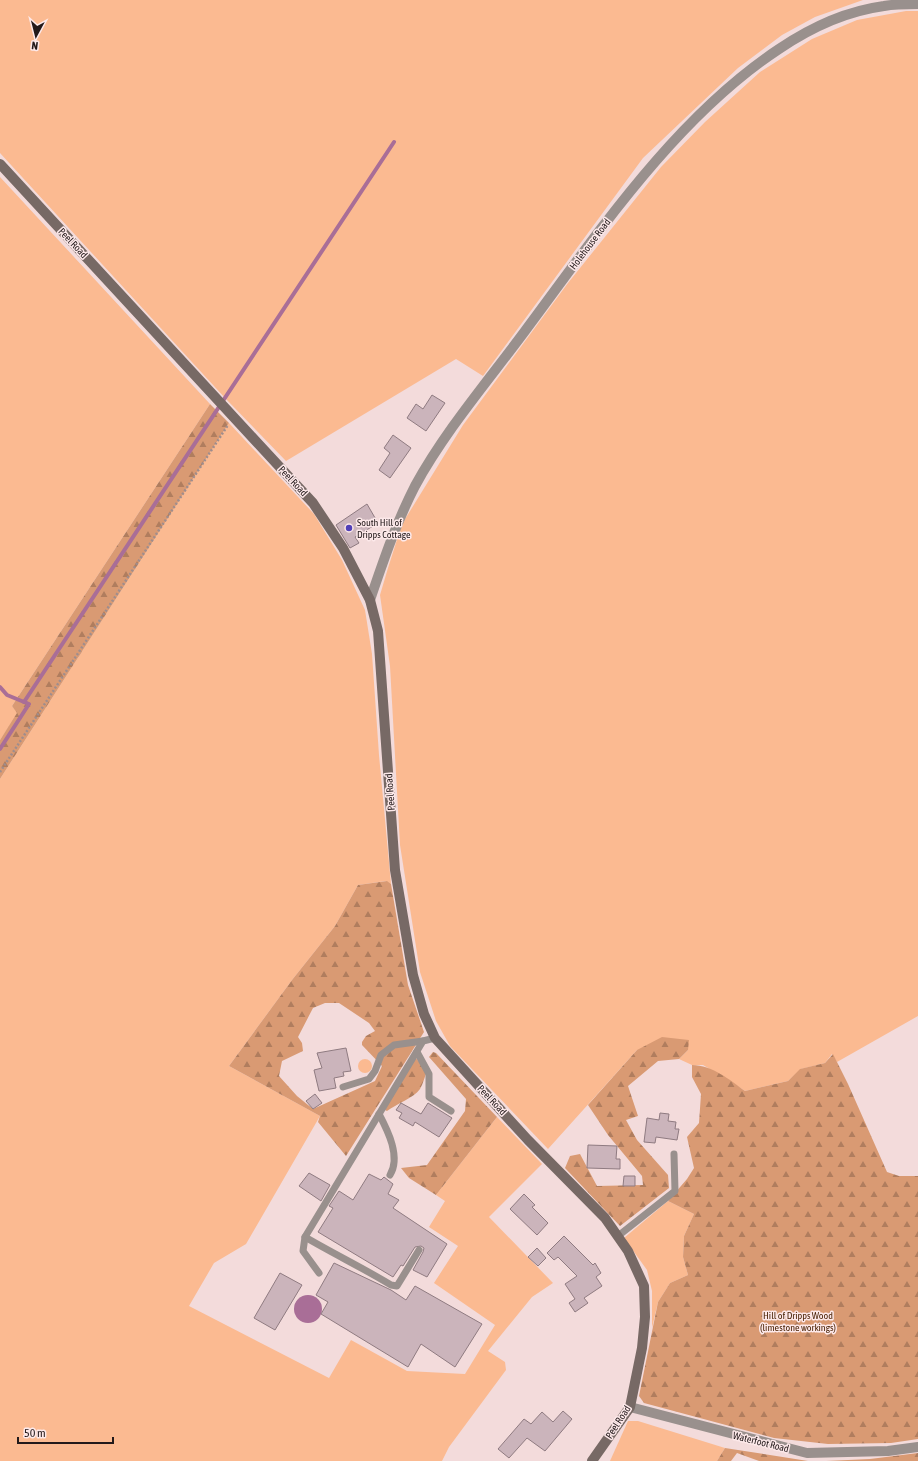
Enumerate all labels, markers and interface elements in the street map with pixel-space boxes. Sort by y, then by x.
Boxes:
north arrow [16,16,56,56]
text: N [31,40,39,52]
street label: Holehouse Road [567,216,613,271]
street label: Peel Road [56,226,90,260]
street label: Peel Road [276,464,310,498]
place label: South Hill of Dripps Cottage [357,517,411,540]
marker: South Hill of Dripps Cottage [344,523,354,533]
street label: Peel Road [383,773,397,811]
street label: Peel Road [475,1083,509,1117]
park label: Hill of Dripps Wood (limestone workings) [760,1310,836,1333]
street label: Peel Road [603,1403,633,1440]
scale bar [18,1419,113,1445]
text: 50 m [24,1426,46,1440]
street label: Waterfoot Road [732,1430,790,1454]

